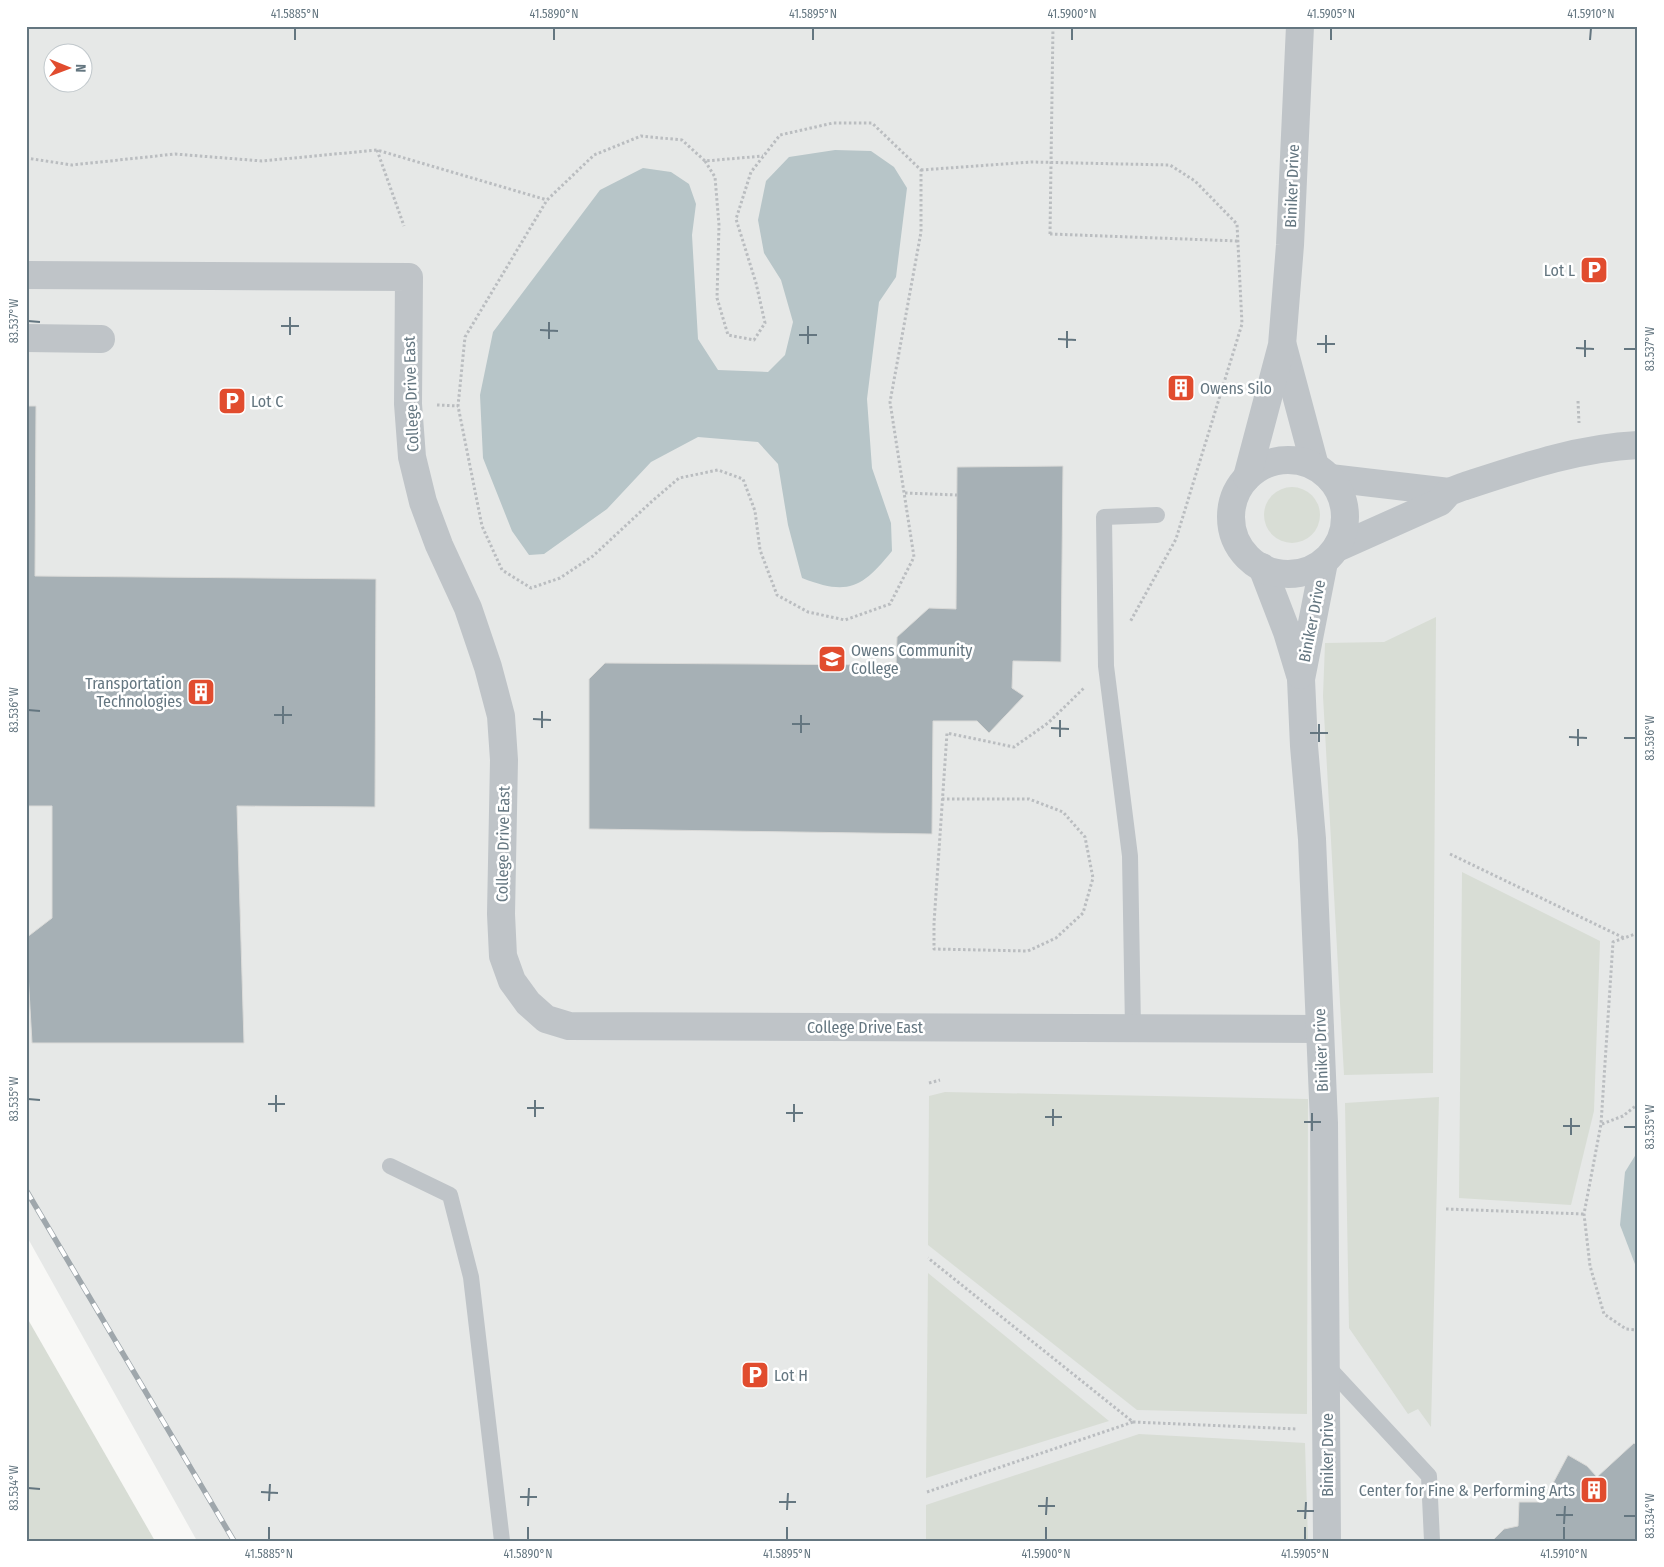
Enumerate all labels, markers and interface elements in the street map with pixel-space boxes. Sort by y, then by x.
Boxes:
text: 41.5885°N [271,7,319,21]
text: 41.5890°N [530,7,578,21]
text: 41.5895°N [789,7,837,21]
text: 41.5900°N [1047,7,1097,21]
text: 41.5905°N [1307,7,1355,21]
text: 41.5910°N [1567,7,1615,21]
north arrow [42,42,92,92]
text: N [72,64,89,73]
street label: Biniker Drive [1281,144,1303,228]
parking icon: Lot L [1579,255,1609,285]
place label: Lot L [1544,261,1575,280]
text: 83.537°W [7,299,21,343]
text: 83.537°W [1643,327,1657,371]
street label: College Drive East [399,335,423,452]
building icon: Owens Silo [1166,373,1196,403]
place label: Owens Silo [1200,379,1272,398]
parking icon: Lot C [217,386,247,416]
place label: Lot C [251,392,283,411]
street label: Biniker Drive [1295,578,1329,664]
place label: Owens Community College [851,641,973,678]
school or university icon: Owens Community College [817,644,847,674]
place label: Transportation Technologies [85,674,182,711]
building icon: Transportation Technologies [186,677,216,707]
text: 83.536°W [7,687,21,733]
text: 83.536°W [1643,715,1657,761]
street label: College Drive East [492,785,514,902]
street label: Biniker Drive [1310,1008,1332,1092]
street label: College Drive East [807,1018,924,1037]
text: 83.535°W [7,1077,21,1121]
text: 83.535°W [1643,1105,1657,1149]
parking icon: Lot H [740,1360,770,1390]
place label: Lot H [774,1366,808,1385]
street label: Biniker Drive [1318,1413,1337,1497]
text: 83.534°W [7,1465,21,1511]
building icon: Center for Fine & Performing Arts [1579,1475,1609,1505]
place label: Center for Fine & Performing Arts [1359,1481,1575,1500]
text: 83.534°W [1643,1493,1657,1539]
text: 41.5885°N [245,1547,293,1561]
text: 41.5890°N [504,1547,552,1561]
text: 41.5895°N [763,1547,811,1561]
text: 41.5900°N [1021,1547,1071,1561]
text: 41.5905°N [1281,1547,1329,1561]
text: 41.5910°N [1540,1547,1588,1561]

